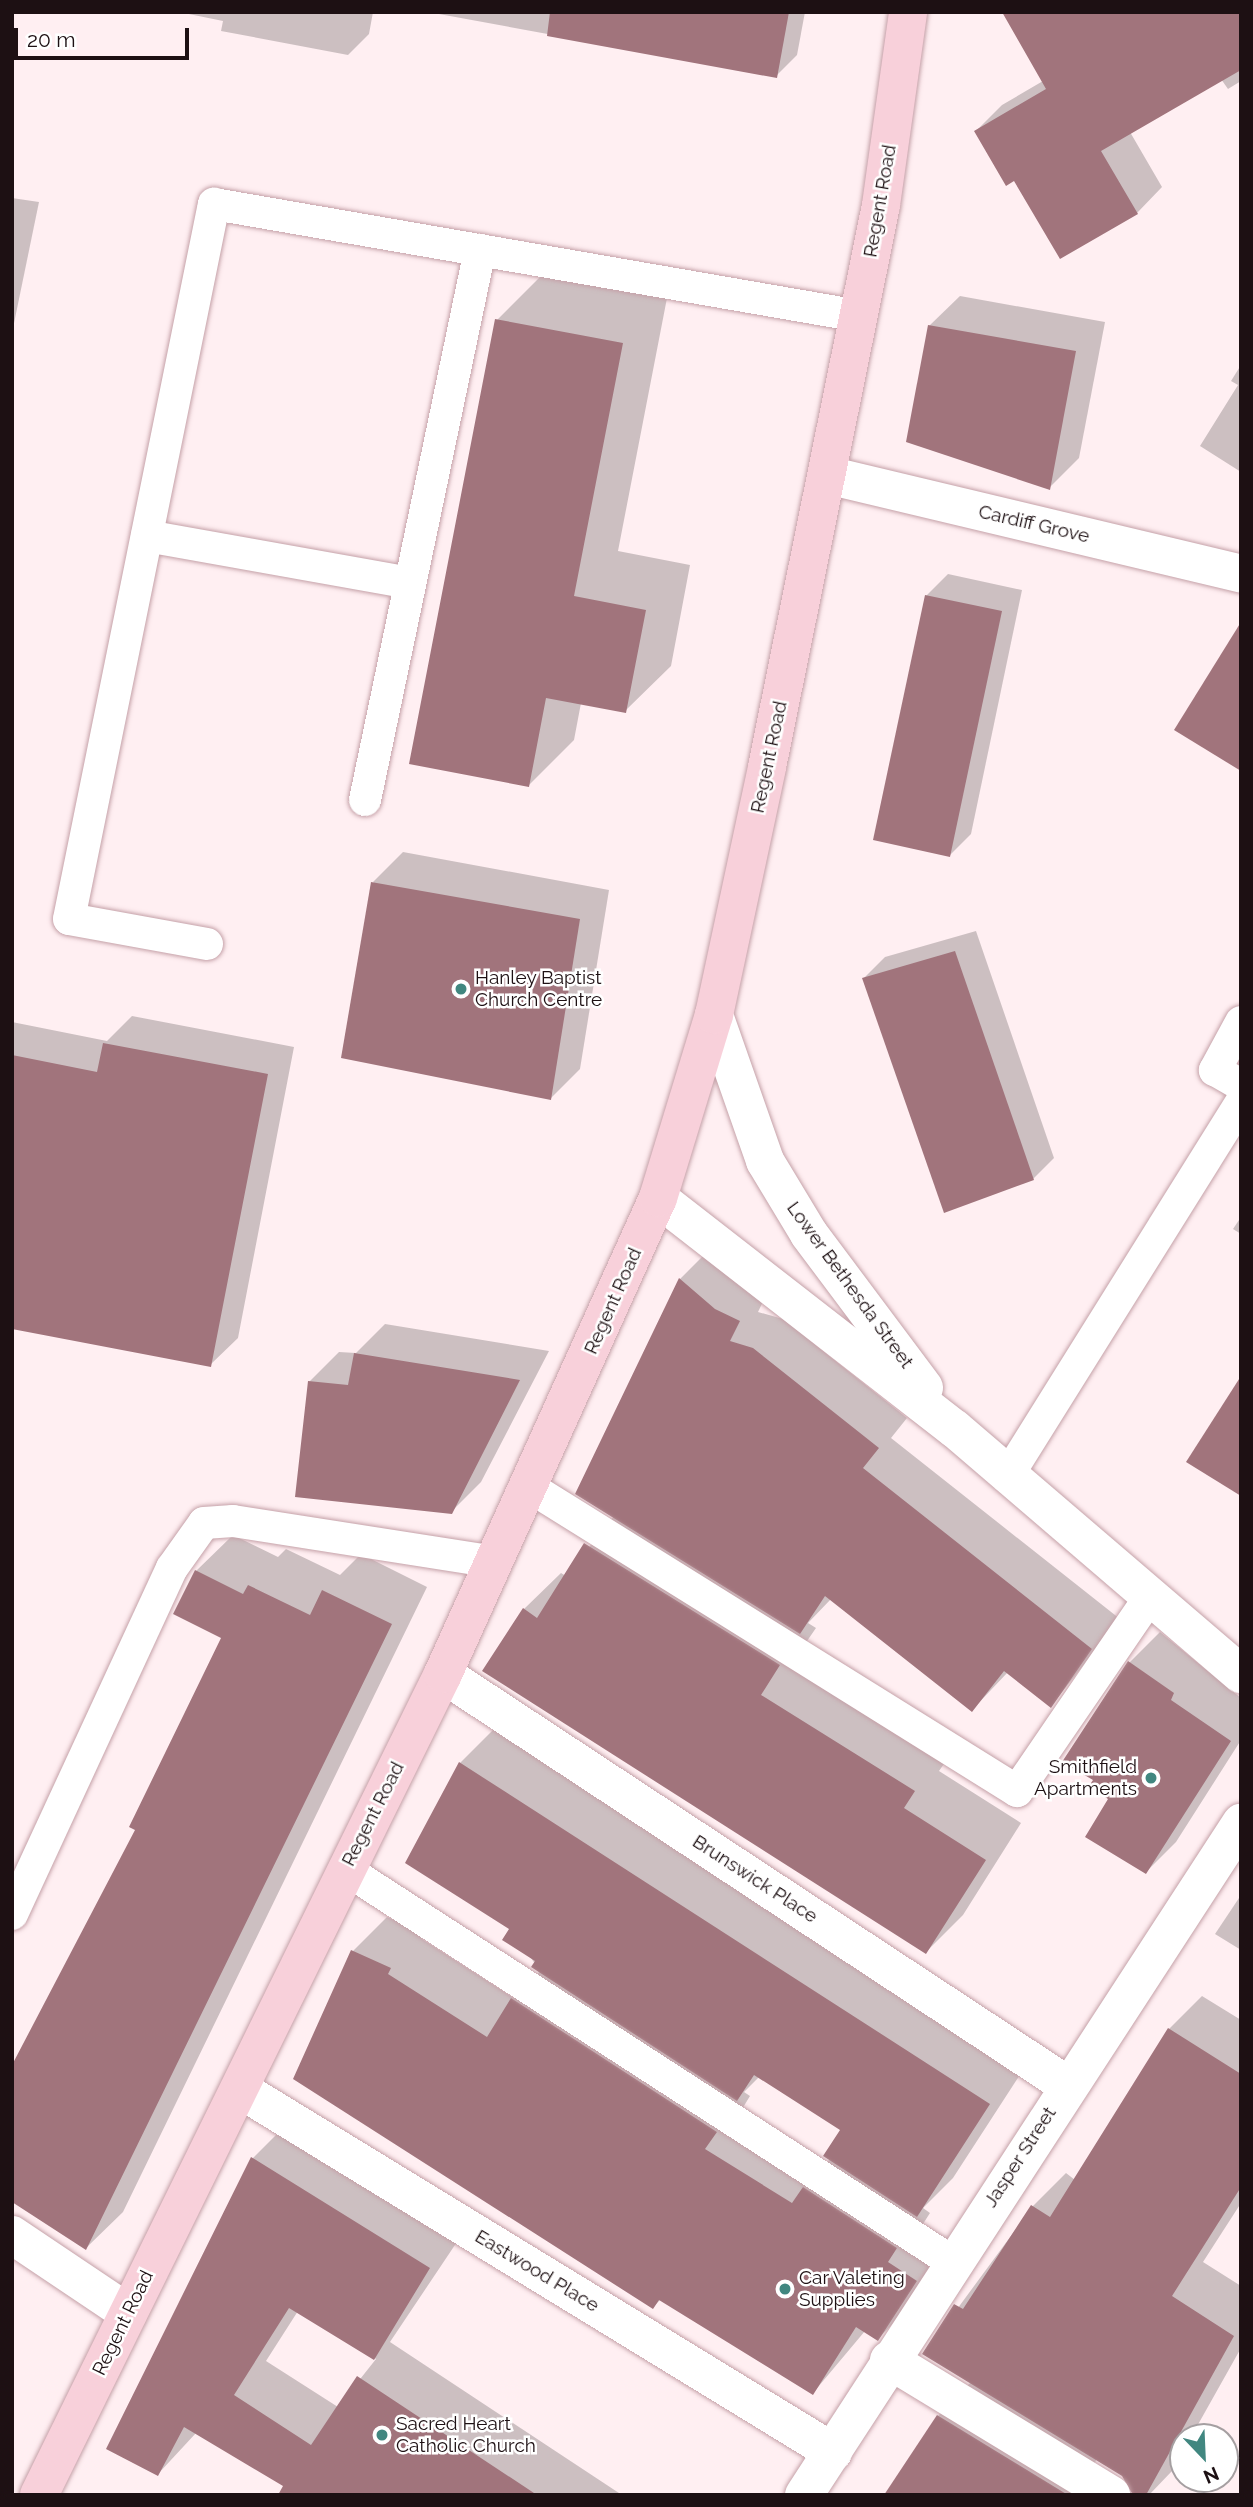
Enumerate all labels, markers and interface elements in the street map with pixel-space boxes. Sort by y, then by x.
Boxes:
scale bar [18,14,192,58]
text: 20 m [27,27,75,52]
street label: Regent Road [859,143,901,259]
street label: Cardiff Grove [976,500,1092,548]
street label: Regent Road [746,699,792,815]
place label: Hanley Baptist Church Centre [475,967,602,1011]
marker: Hanley Baptist Church Centre [453,981,469,997]
street label: Lower Bethesda Street [782,1197,918,1373]
street label: Regent Road [579,1244,647,1358]
place label: Smithfield Apartments [1034,1756,1137,1800]
street label: Regent Road [337,1758,409,1870]
marker: Smithfield Apartments [1143,1770,1159,1786]
street label: Brunswick Place [688,1830,822,1928]
street label: Jasper Street [979,2102,1061,2212]
street label: Eastwood Place [471,2225,603,2317]
street label: Regent Road [88,2267,158,2379]
place label: Car Valeting Supplies [799,2267,906,2311]
marker: Car Valeting Supplies [777,2281,793,2297]
place label: Sacred Heart Catholic Church [396,2413,536,2457]
north arrow [1169,2423,1239,2493]
marker: Sacred Heart Catholic Church [374,2427,390,2443]
text: N [1200,2463,1222,2488]

